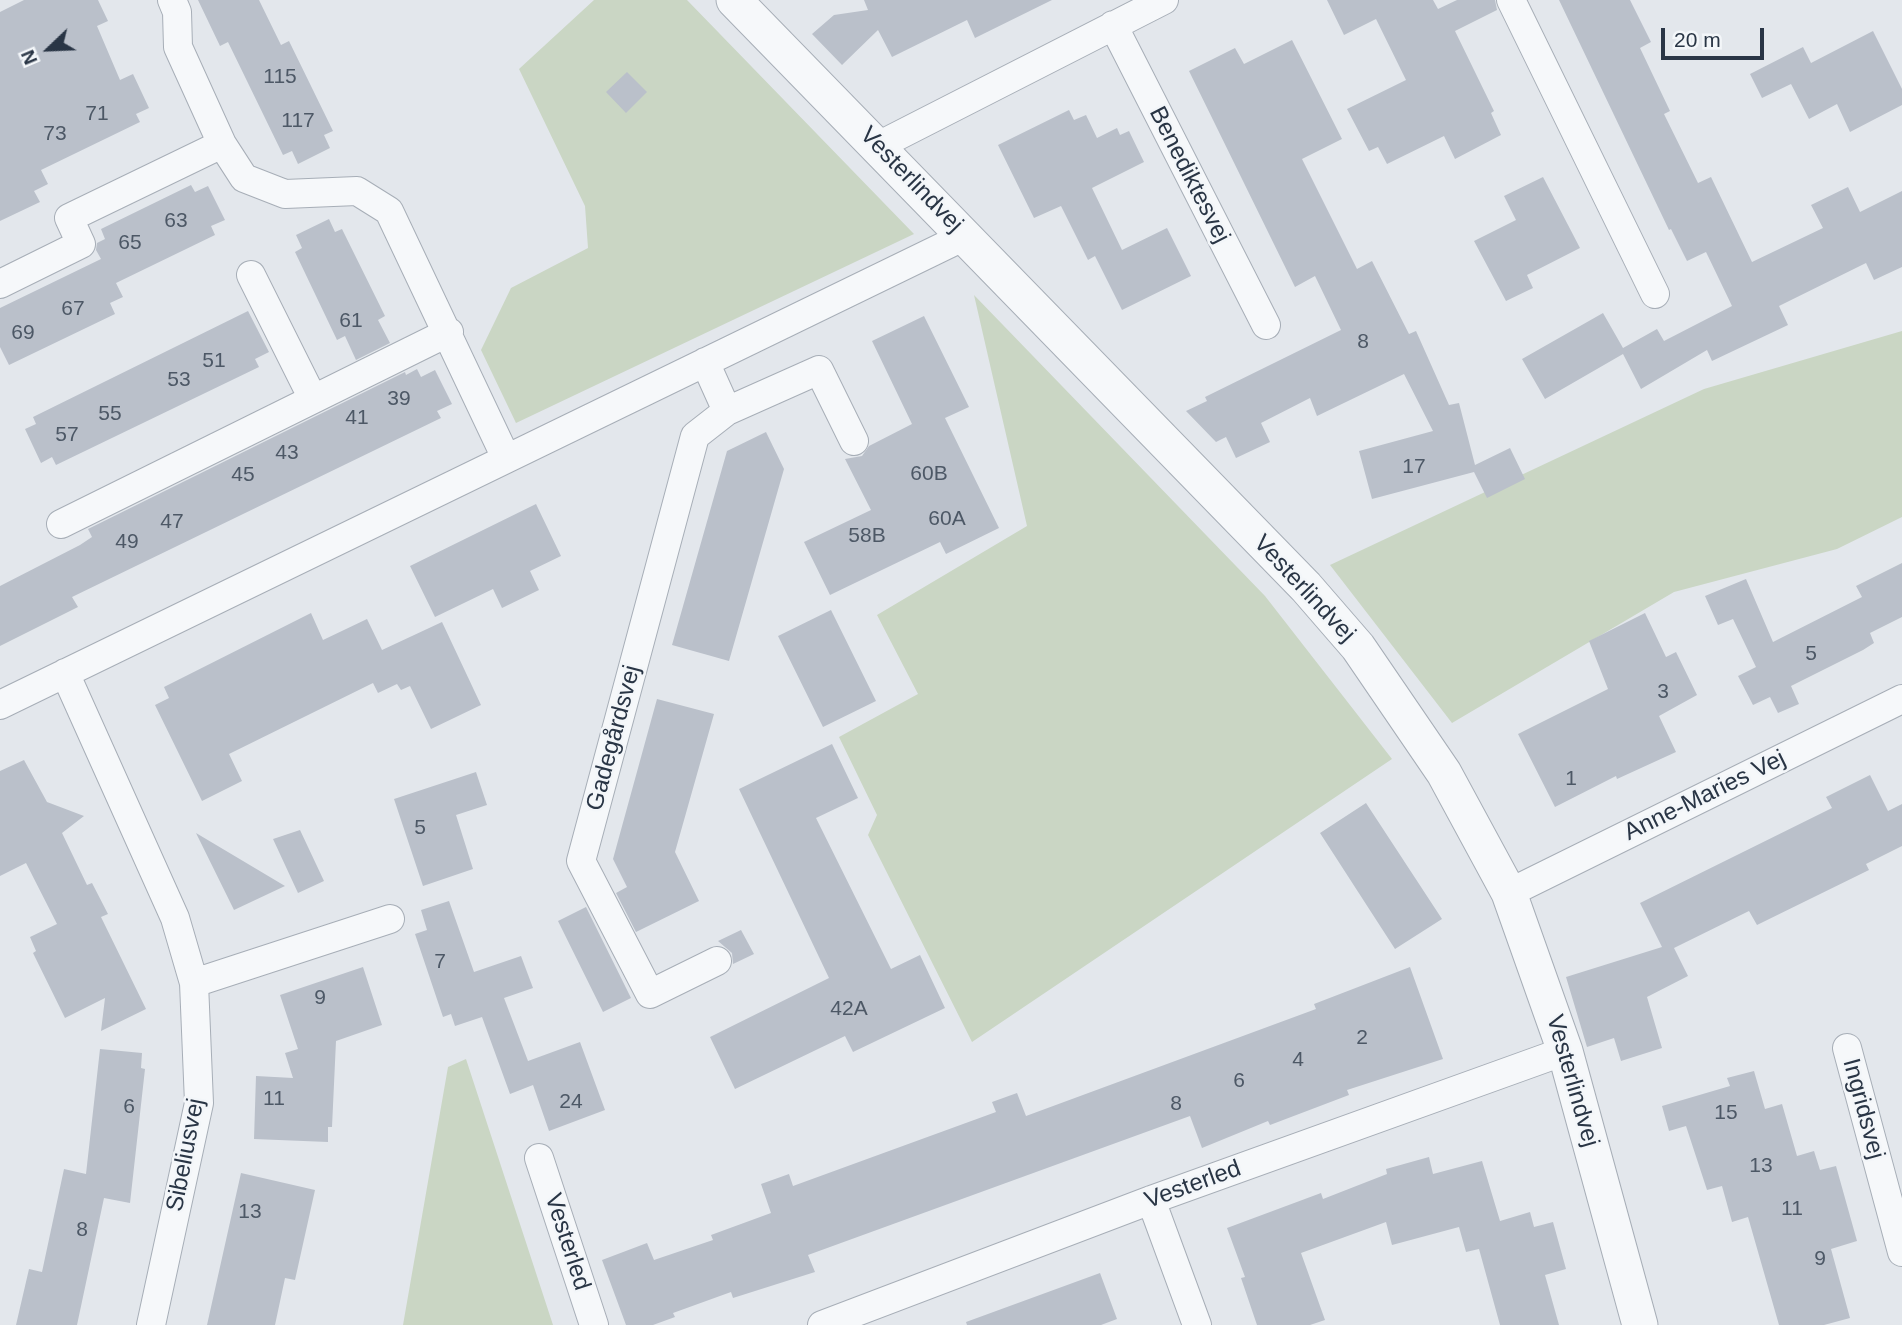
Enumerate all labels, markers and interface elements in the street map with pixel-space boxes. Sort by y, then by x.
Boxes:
north arrow [14,14,84,84]
scale bar [1664,14,1767,58]
text: 20 m [1674,28,1721,51]
text: N [17,47,42,68]
house number: 115 [263,64,297,90]
house number: 71 [85,101,109,127]
street label: Benediktesvej [1142,102,1236,248]
house number: 117 [281,108,315,134]
house number: 73 [43,121,67,147]
street label: Vesterlindvej [853,121,969,239]
house number: 63 [164,208,188,234]
house number: 65 [118,230,142,256]
house number: 67 [61,296,85,322]
house number: 61 [339,308,363,334]
house number: 69 [11,320,35,346]
house number: 8 [1357,329,1369,355]
house number: 51 [202,348,226,374]
house number: 53 [167,367,191,393]
house number: 39 [387,386,411,412]
house number: 55 [98,401,122,427]
house number: 41 [345,405,369,431]
house number: 57 [55,422,79,448]
house number: 43 [275,440,299,466]
house number: 17 [1402,454,1426,480]
house number: 60B [910,461,948,487]
house number: 45 [231,462,255,488]
house number: 60A [928,506,966,532]
house number: 47 [160,509,184,535]
house number: 58B [848,523,886,549]
house number: 49 [115,529,139,555]
street label: Vesterlindvej [1247,529,1361,649]
house number: 5 [1805,641,1817,667]
street label: Gadegårdsvej [581,662,647,814]
house number: 3 [1657,679,1669,705]
street label: Anne-Maries Vej [1620,744,1790,848]
house number: 1 [1565,766,1577,792]
house number: 5 [414,815,426,841]
house number: 7 [434,949,446,975]
house number: 9 [314,985,326,1011]
house number: 42A [830,996,868,1022]
street label: Vesterlindvej [1539,1012,1605,1150]
house number: 2 [1356,1025,1368,1051]
house number: 4 [1292,1047,1304,1073]
street label: Ingridsvej [1836,1056,1890,1162]
house number: 6 [1233,1068,1245,1094]
house number: 11 [263,1086,285,1112]
house number: 24 [559,1089,583,1115]
house number: 8 [1170,1091,1182,1117]
house number: 6 [123,1094,135,1120]
street label: Sibeliusvej [161,1096,211,1214]
house number: 15 [1714,1100,1738,1126]
house number: 13 [1749,1153,1773,1179]
street label: Vesterled [1141,1154,1245,1216]
street label: Vesterled [538,1190,596,1294]
house number: 11 [1781,1196,1803,1222]
house number: 13 [238,1199,262,1225]
house number: 8 [76,1217,88,1243]
house number: 9 [1814,1246,1826,1272]

